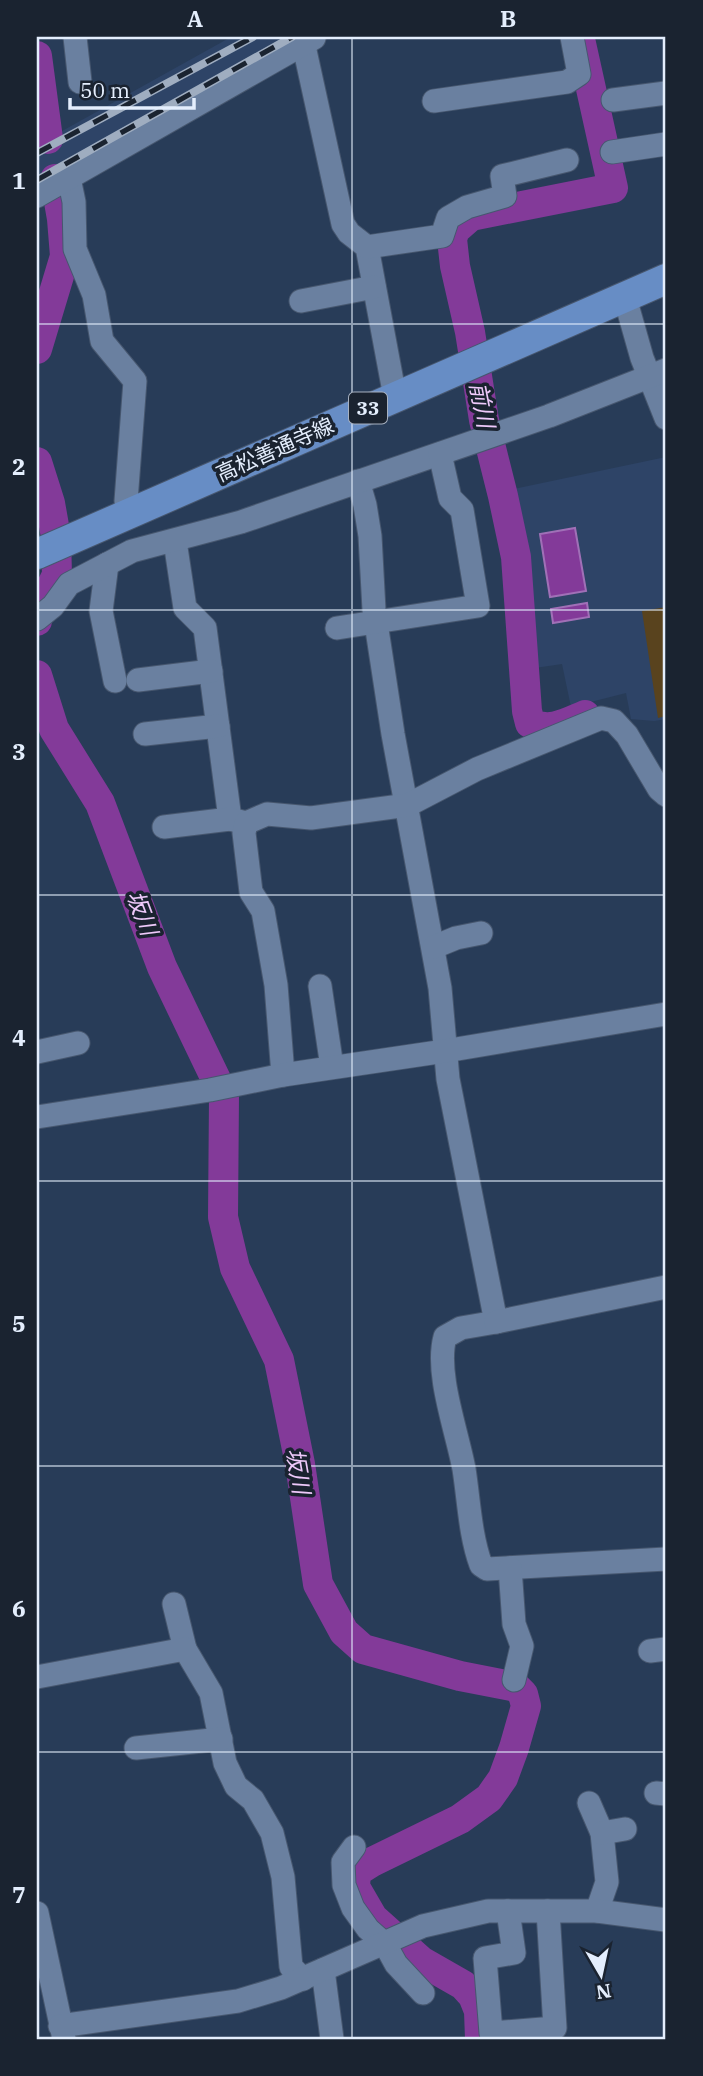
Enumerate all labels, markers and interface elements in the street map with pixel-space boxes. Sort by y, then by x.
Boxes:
text: A [187,3,203,33]
text: B [500,3,516,33]
scale bar [70,66,194,110]
text: 50 m [80,76,130,104]
text: 1 [12,165,26,195]
water label: 前川 [464,379,503,433]
road number: 33 [349,392,387,424]
street label: 高松善通寺線 [211,411,338,488]
text: 2 [12,451,26,481]
text: 3 [12,736,26,766]
water label: 坂川 [121,886,166,942]
text: 4 [12,1022,26,1052]
text: 5 [12,1308,26,1338]
water label: 坂川 [280,1446,318,1499]
text: 6 [12,1593,26,1623]
text: 7 [12,1879,26,1909]
north arrow [566,1940,636,2010]
text: N [594,1979,613,2005]

